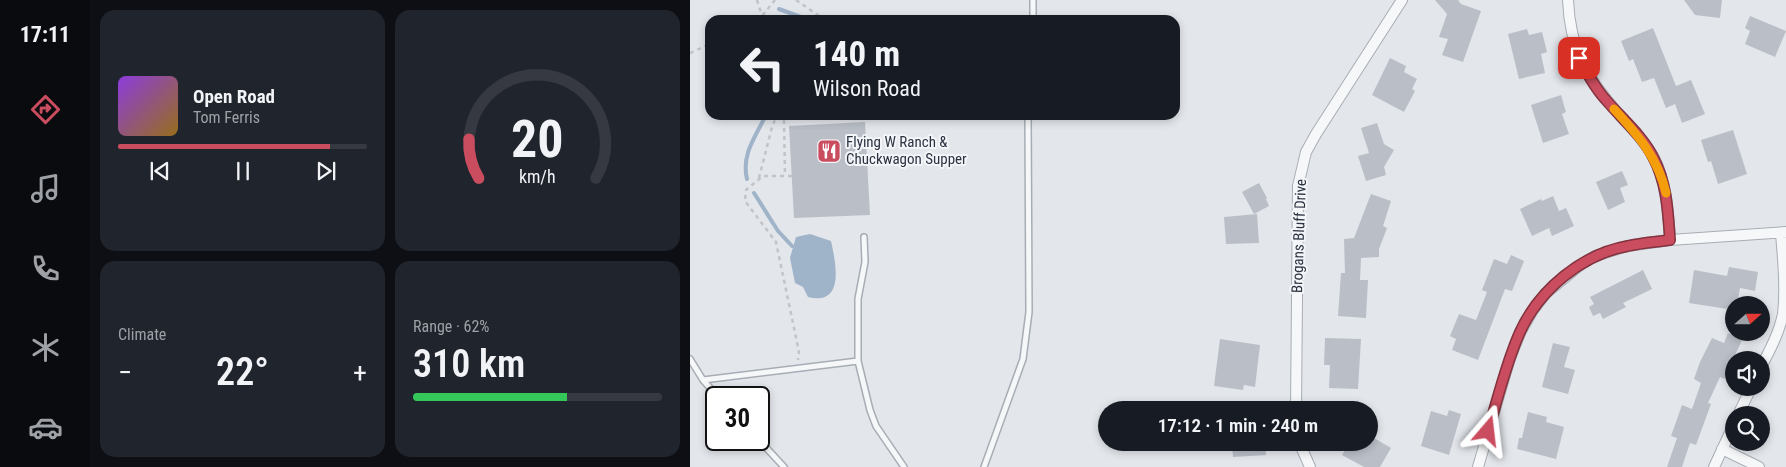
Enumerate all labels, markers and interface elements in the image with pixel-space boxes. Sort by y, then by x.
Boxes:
text: 17:11 [20,22,70,47]
text: 140 m [813,34,900,75]
icon: left [730,35,795,100]
pin [1558,37,1600,79]
icon: arrive [1565,44,1593,72]
text: Wilson Road [813,76,921,101]
text: Open Road [193,85,275,108]
icon: directions [28,92,63,127]
text: Tom Ferris [193,108,260,127]
text: 20 [511,109,564,170]
place label: Flying W Ranch & Chuckwagon Supper [846,133,967,168]
restaurant icon: Flying W Ranch & Chuckwagon Supper [816,138,842,164]
icon: previous [146,157,174,185]
icon: pause [229,157,257,185]
icon: next [312,157,340,185]
text: km/h [519,166,556,187]
icon: music [28,171,63,206]
street label: Brogans Bluff Drive [1288,179,1310,293]
icon: phone [28,251,63,286]
north arrow [1725,296,1770,341]
map controls [1725,296,1770,451]
text: Range · 62% [413,317,489,336]
text: Climate [118,325,166,344]
icon: climate [28,330,63,365]
text: 310 km [413,342,525,386]
text: 22° [216,350,269,394]
button: sound [1725,351,1770,396]
text: − [118,356,132,389]
text: + [353,356,367,389]
speed limit sign: 30 [705,386,770,451]
position arrow [1461,404,1513,456]
button: search [1725,406,1770,451]
icon: car [28,410,63,445]
text: 17:12 · 1 min · 240 m [1158,414,1318,437]

